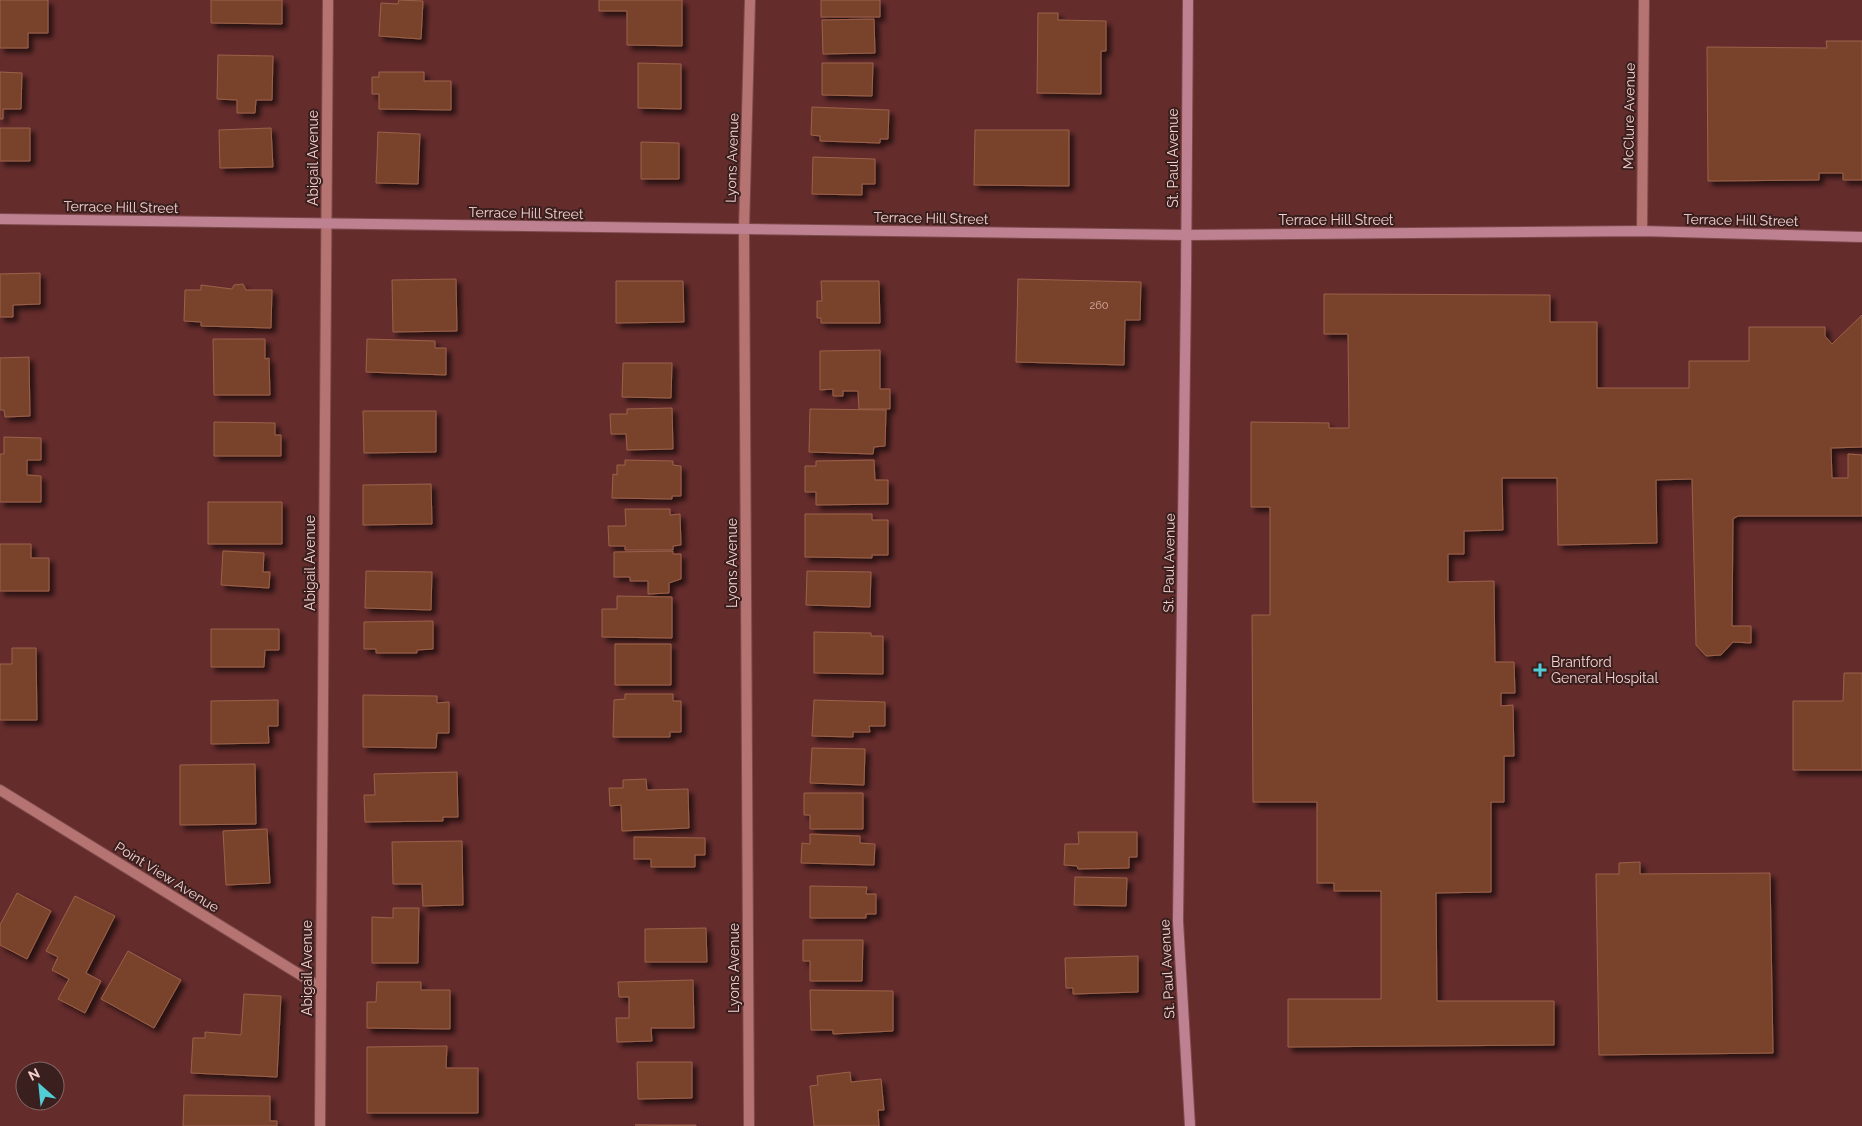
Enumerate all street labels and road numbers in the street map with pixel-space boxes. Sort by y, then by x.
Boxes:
street label: McClure Avenue [1620,63,1638,169]
street label: St. Paul Avenue [1165,108,1181,208]
street label: Abigail Avenue [305,110,321,206]
street label: Lyons Avenue [722,113,742,203]
street label: Terrace Hill Street [63,198,179,216]
street label: Terrace Hill Street [468,204,584,222]
street label: Terrace Hill Street [873,209,989,227]
street label: Terrace Hill Street [1683,211,1799,229]
street label: Terrace Hill Street [1279,212,1394,228]
street label: St. Paul Avenue [1160,513,1178,613]
street label: Abigail Avenue [302,515,318,611]
street label: Lyons Avenue [724,518,740,608]
street label: Point View Avenue [112,839,222,915]
street label: St. Paul Avenue [1156,919,1178,1019]
street label: Abigail Avenue [299,920,315,1016]
street label: Lyons Avenue [726,923,742,1013]

